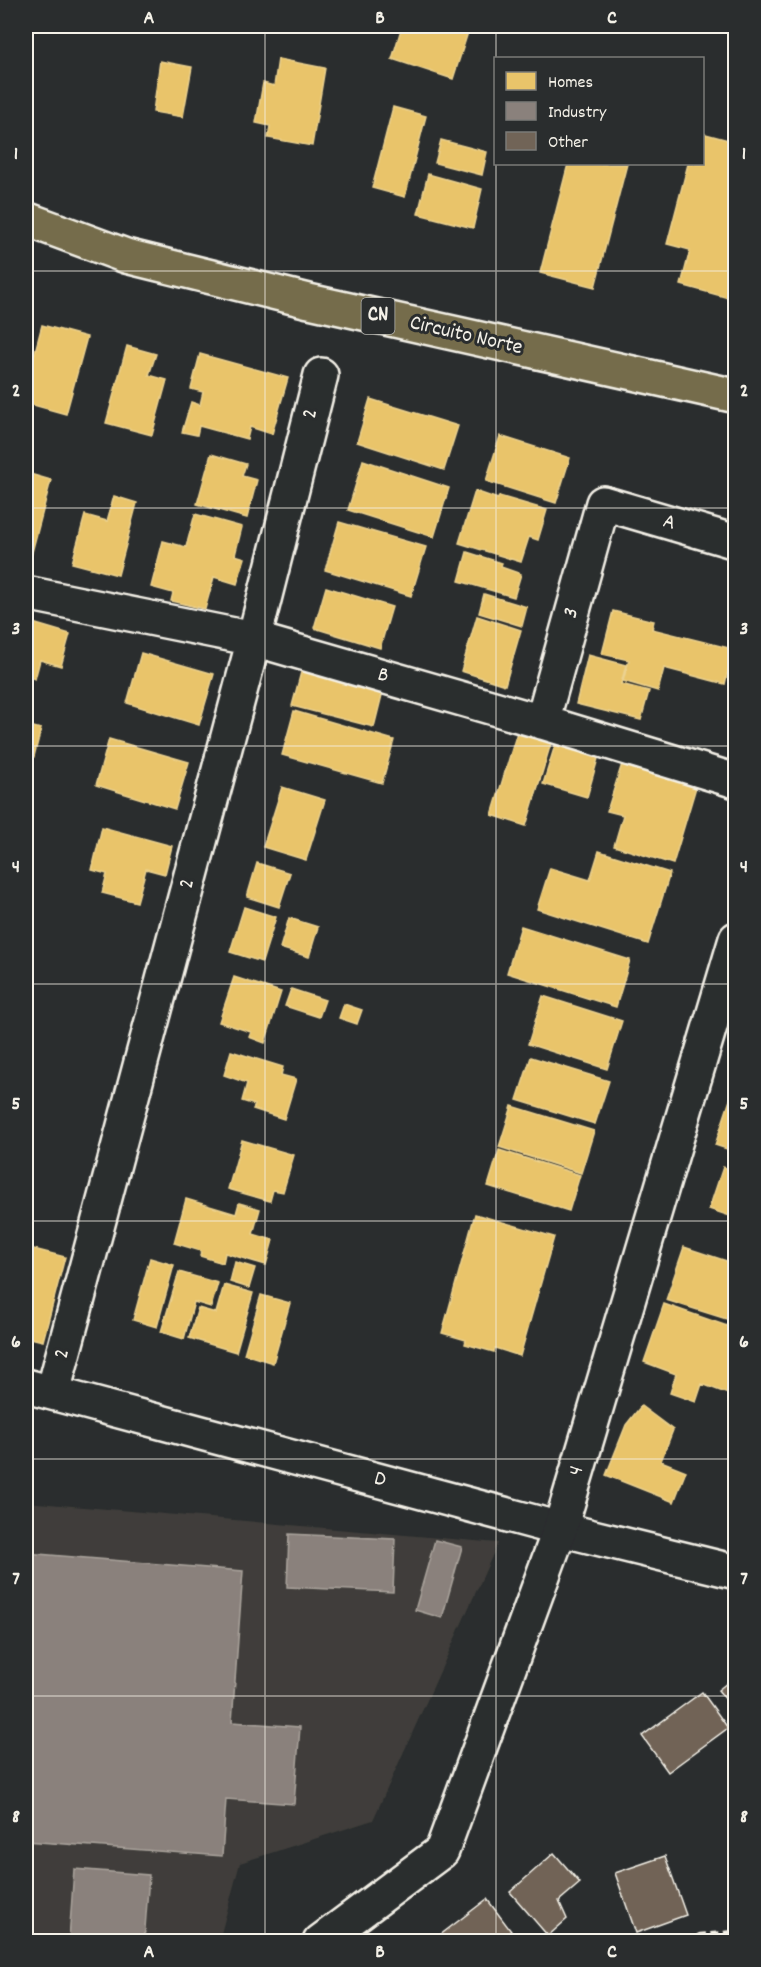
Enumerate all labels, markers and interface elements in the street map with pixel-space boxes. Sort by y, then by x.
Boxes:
text: A [144,5,155,33]
text: B [375,5,385,33]
text: C [607,5,617,33]
legend [494,57,704,165]
text: Homes [548,71,593,96]
text: Industry [548,101,607,126]
text: Other [548,131,588,156]
text: 1 [14,141,18,169]
text: 1 [742,141,746,169]
road number: CN [362,298,394,334]
street label: Circuito Norte [406,308,526,364]
text: 2 [12,378,20,406]
text: 2 [740,378,748,406]
street label: 2 [295,406,327,422]
street label: A [659,506,679,540]
street label: 3 [556,604,588,622]
text: 3 [12,616,20,644]
text: 3 [740,616,748,644]
street label: B [374,660,392,692]
text: 4 [12,854,20,882]
text: 4 [740,854,748,882]
street label: 2 [172,875,204,893]
text: 5 [11,1091,21,1119]
text: 5 [739,1091,749,1119]
text: 6 [11,1329,21,1357]
text: 6 [739,1329,749,1357]
street label: 2 [47,1345,79,1363]
street label: 4 [561,1462,593,1480]
street label: D [371,1464,389,1496]
text: 7 [12,1566,20,1594]
text: 7 [740,1566,748,1594]
text: 8 [12,1804,20,1832]
text: 8 [740,1804,748,1832]
text: A [144,1939,155,1967]
text: B [375,1939,385,1967]
text: C [607,1939,617,1967]

